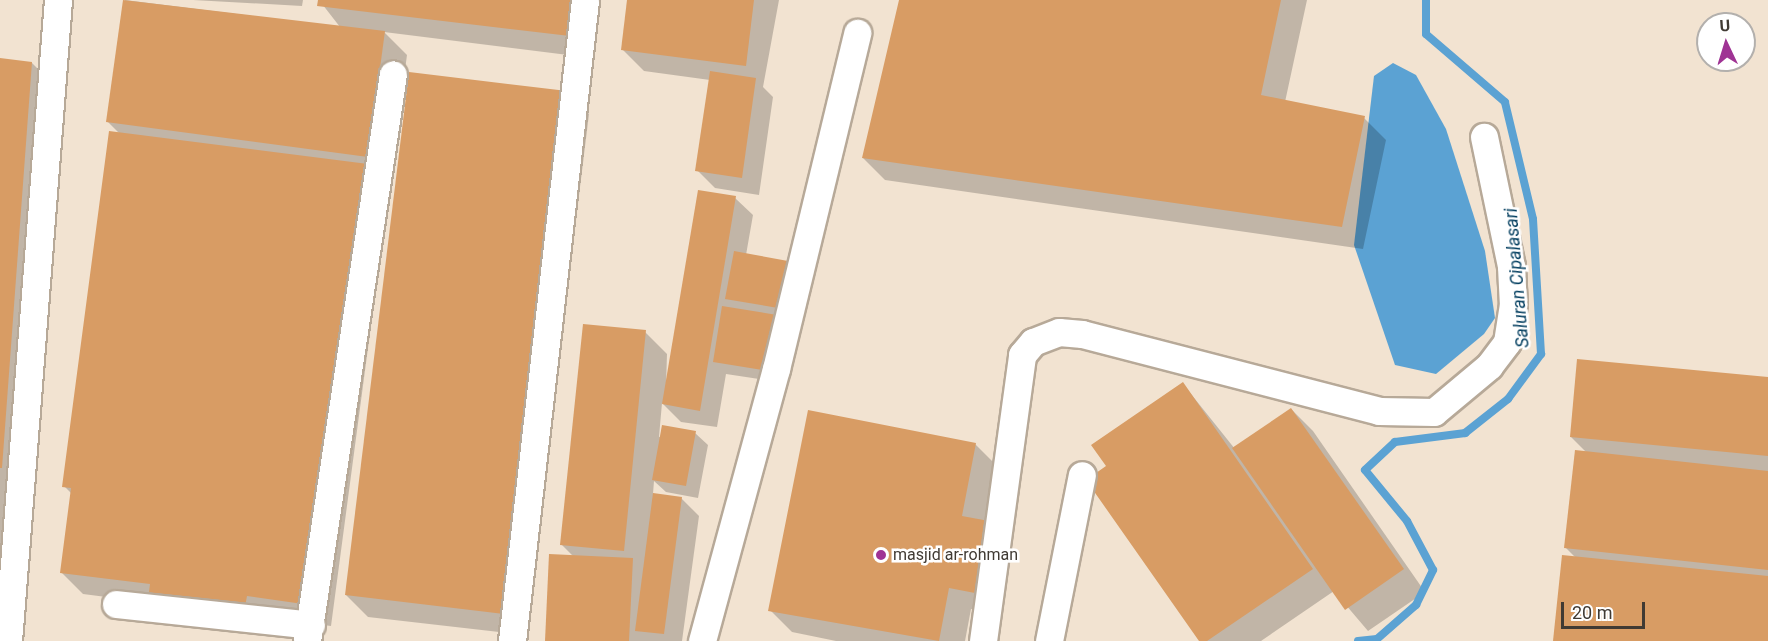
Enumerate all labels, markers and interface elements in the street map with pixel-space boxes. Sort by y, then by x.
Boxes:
north arrow [1696,12,1756,72]
text: U [1719,16,1731,35]
water label: Saluran Cipalasari [1500,207,1534,349]
place label: masjid ar-rohman [893,545,1018,565]
marker: masjid ar-rohman [874,548,888,562]
scale bar [1564,590,1648,628]
text: 20 m [1572,602,1612,623]

